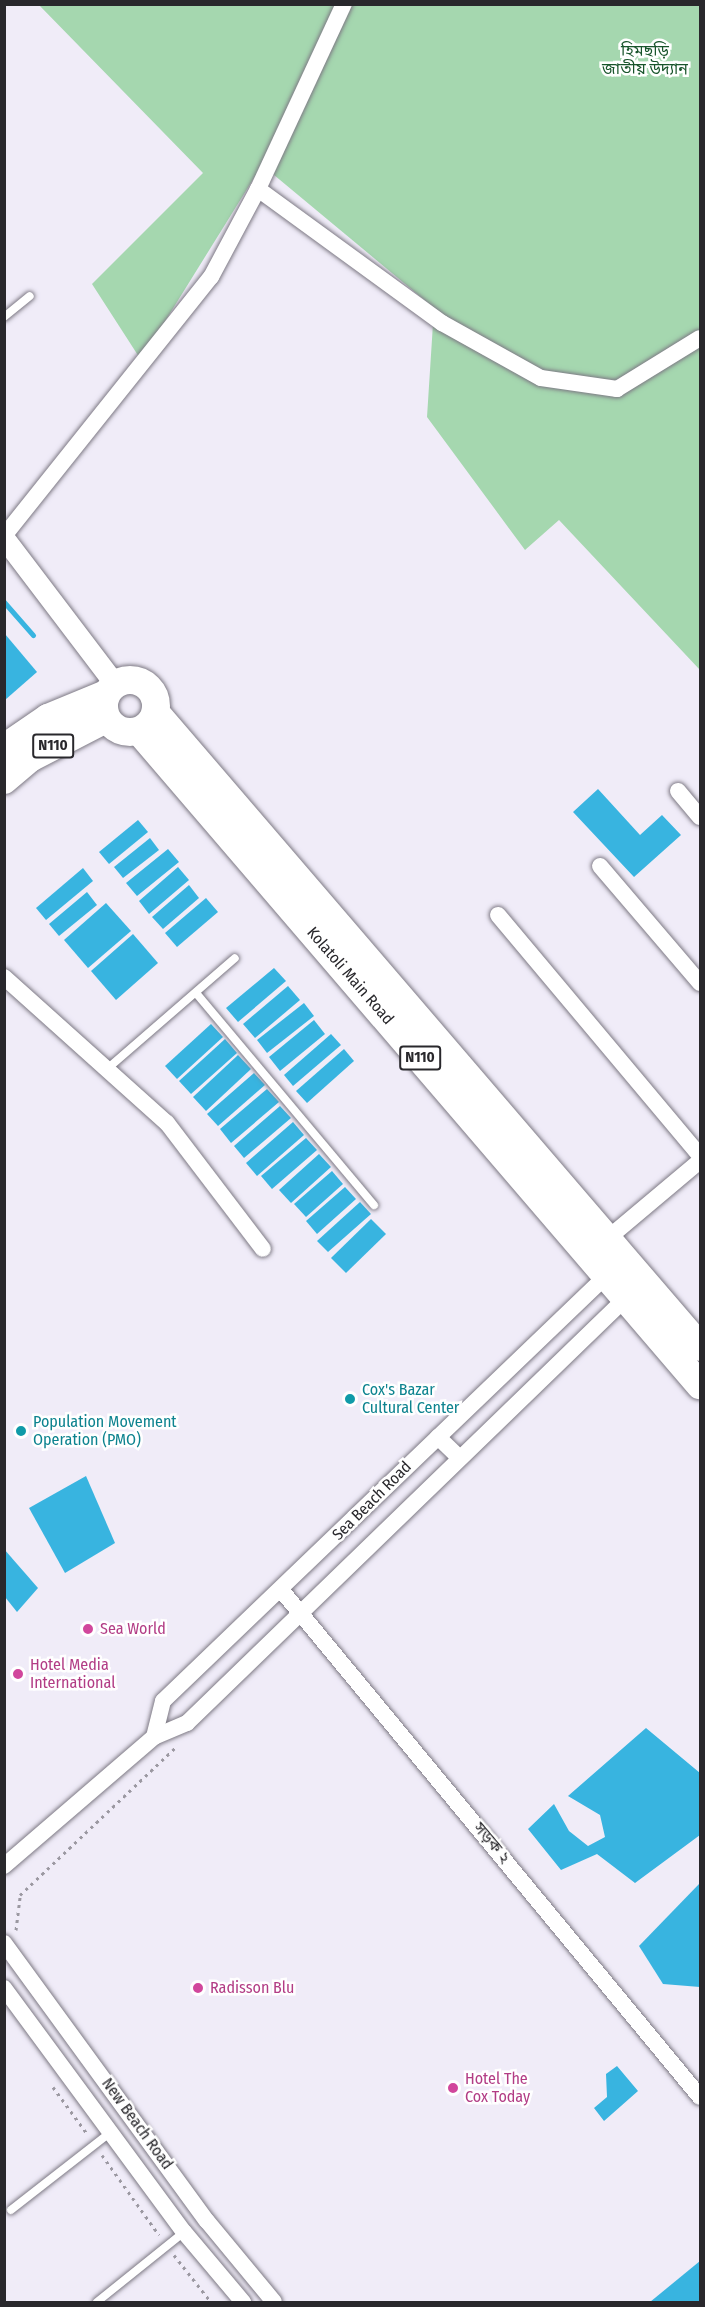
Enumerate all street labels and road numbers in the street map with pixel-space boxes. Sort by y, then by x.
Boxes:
road number: N110 [32,734,74,758]
street label: Kolatoli Main Road [303,923,397,1029]
road number: N110 [399,1046,441,1070]
street label: Sea Beach Road [328,1457,416,1545]
street label: সড়ক ২ [469,1819,515,1867]
street label: New Beach Road [97,2075,177,2173]

